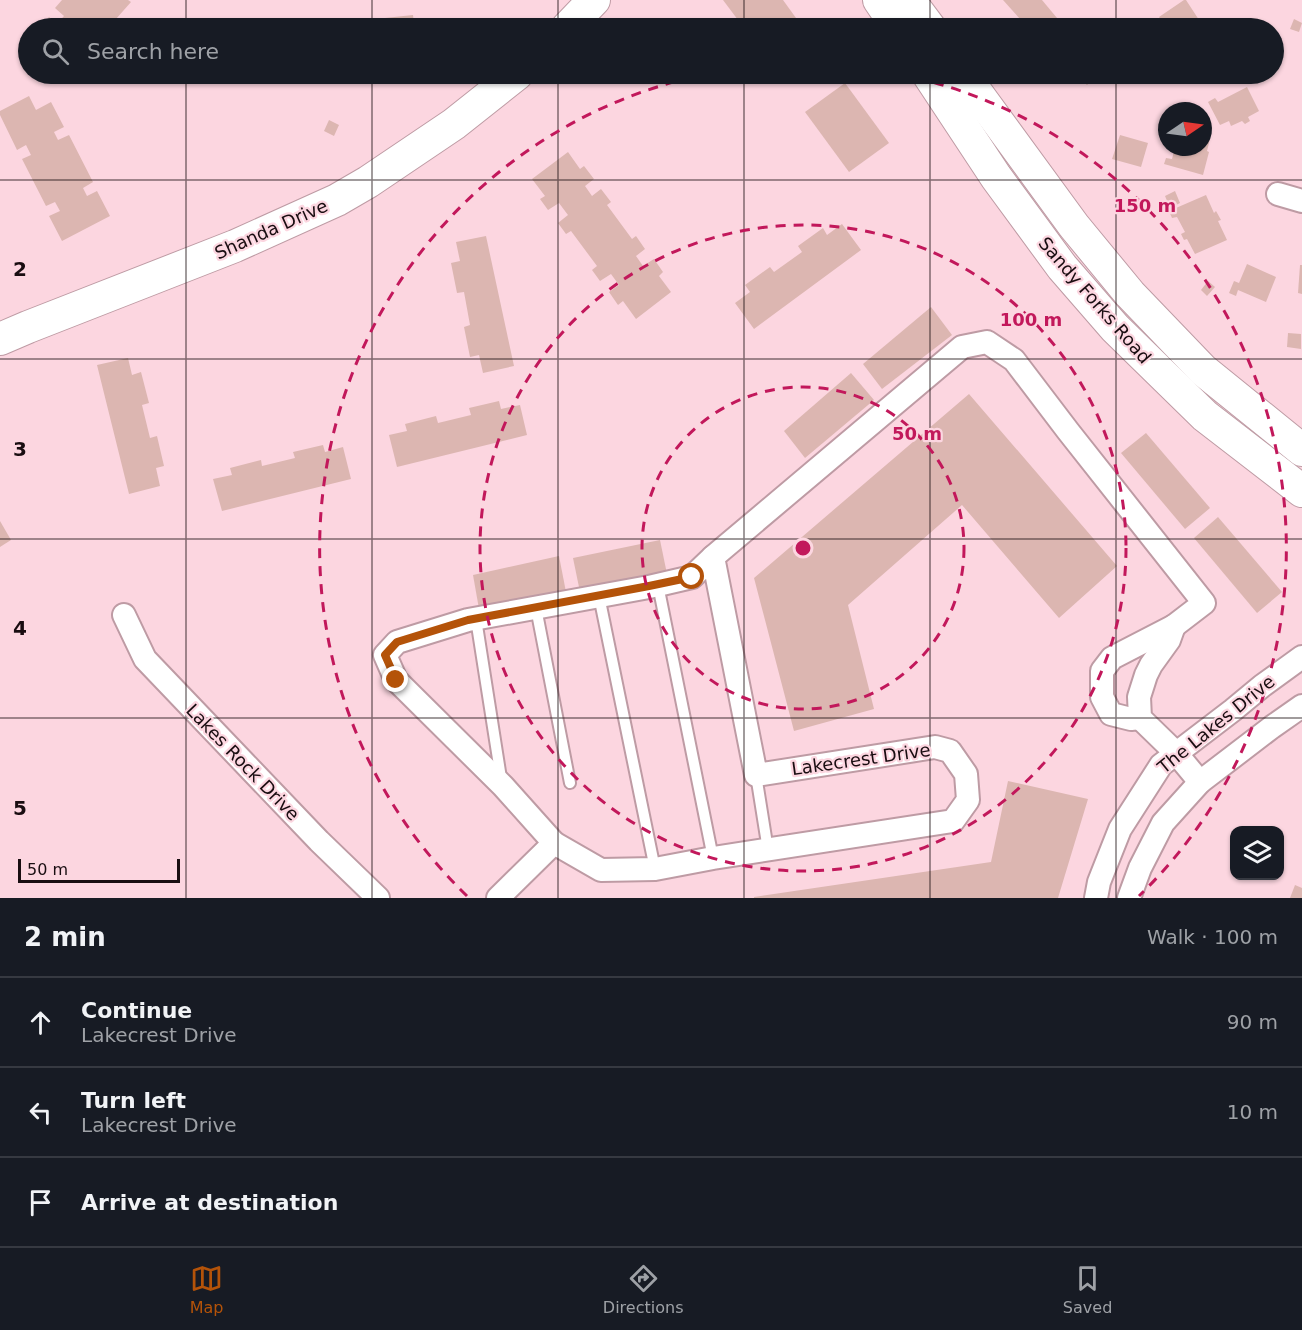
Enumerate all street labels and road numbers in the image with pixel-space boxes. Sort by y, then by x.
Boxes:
street label: Shanda Drive [211,195,331,263]
street label: Sandy Forks Road [1034,233,1156,367]
street label: The Lakes Drive [1153,670,1279,778]
street label: Lakes Rock Drive [182,699,304,825]
street label: Lakecrest Drive [790,739,932,779]

